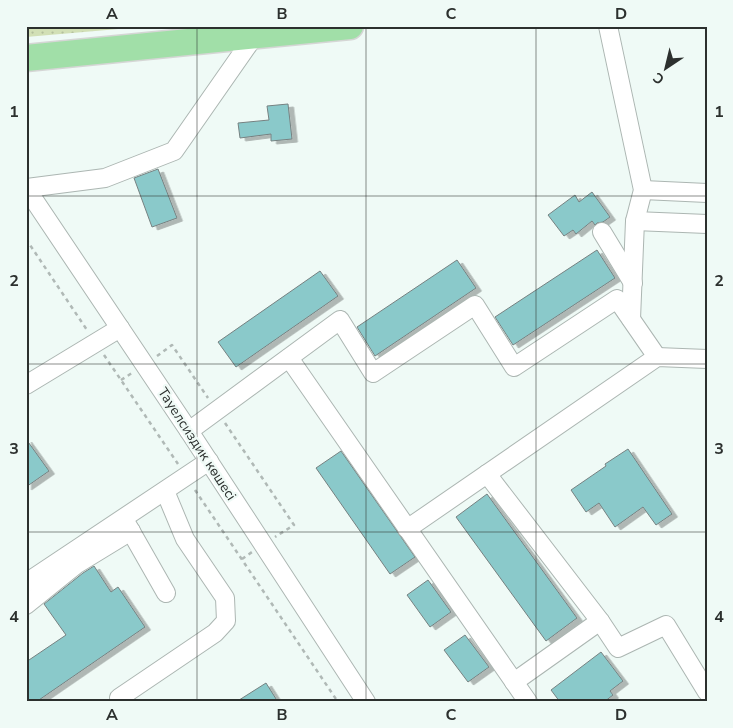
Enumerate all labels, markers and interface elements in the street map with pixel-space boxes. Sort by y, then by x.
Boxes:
text: A [106,3,118,25]
text: B [276,3,288,25]
text: C [446,3,457,25]
text: D [615,3,627,25]
north arrow [640,42,690,92]
text: С [649,67,668,89]
text: 1 [9,101,19,123]
text: 1 [714,101,724,123]
text: 2 [9,270,19,292]
text: 2 [714,270,724,292]
street label: Тауелсиздик көшесі [153,384,241,504]
text: 3 [9,438,19,460]
text: 3 [714,438,724,460]
text: 4 [9,606,19,628]
text: 4 [714,606,724,628]
text: A [106,704,118,726]
text: B [276,704,288,726]
text: C [446,704,457,726]
text: D [615,704,627,726]

